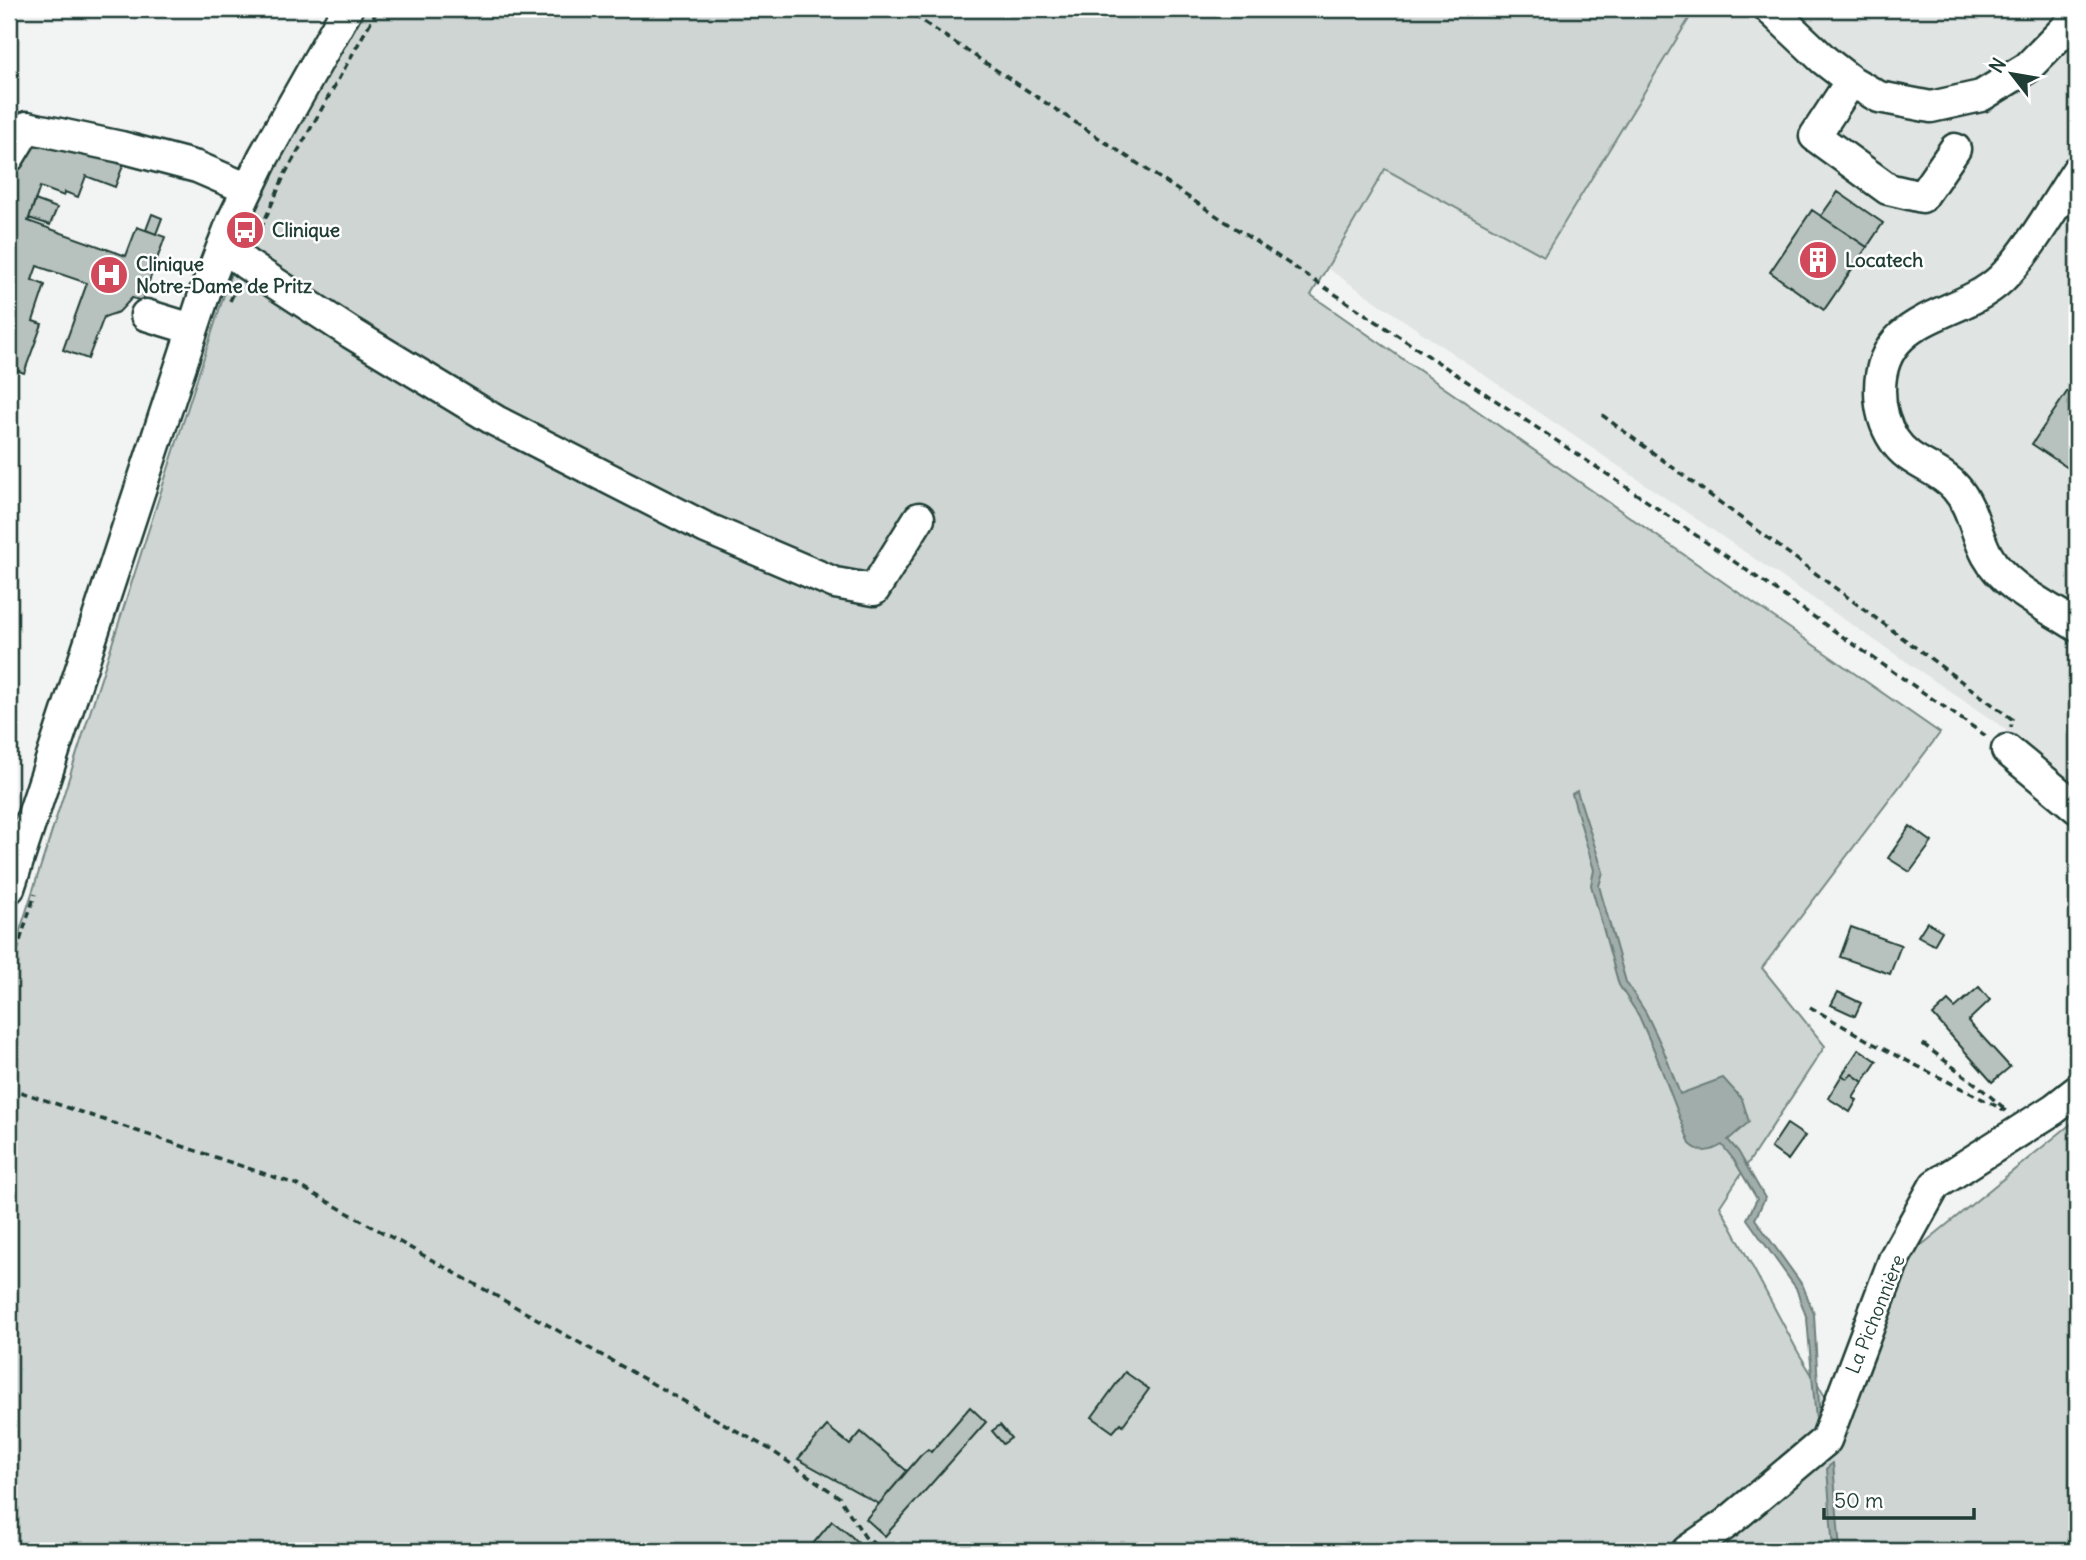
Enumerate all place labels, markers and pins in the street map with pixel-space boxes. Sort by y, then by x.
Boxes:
bus stop icon: Clinique [224,209,266,251]
place label: Clinique [272,218,340,242]
building icon: Locatech [1797,239,1839,281]
place label: Locatech [1845,248,1923,272]
place label: Clinique Notre-Dame de Pritz [136,252,312,298]
hospital icon: Clinique Notre-Dame de Pritz [88,254,130,296]

